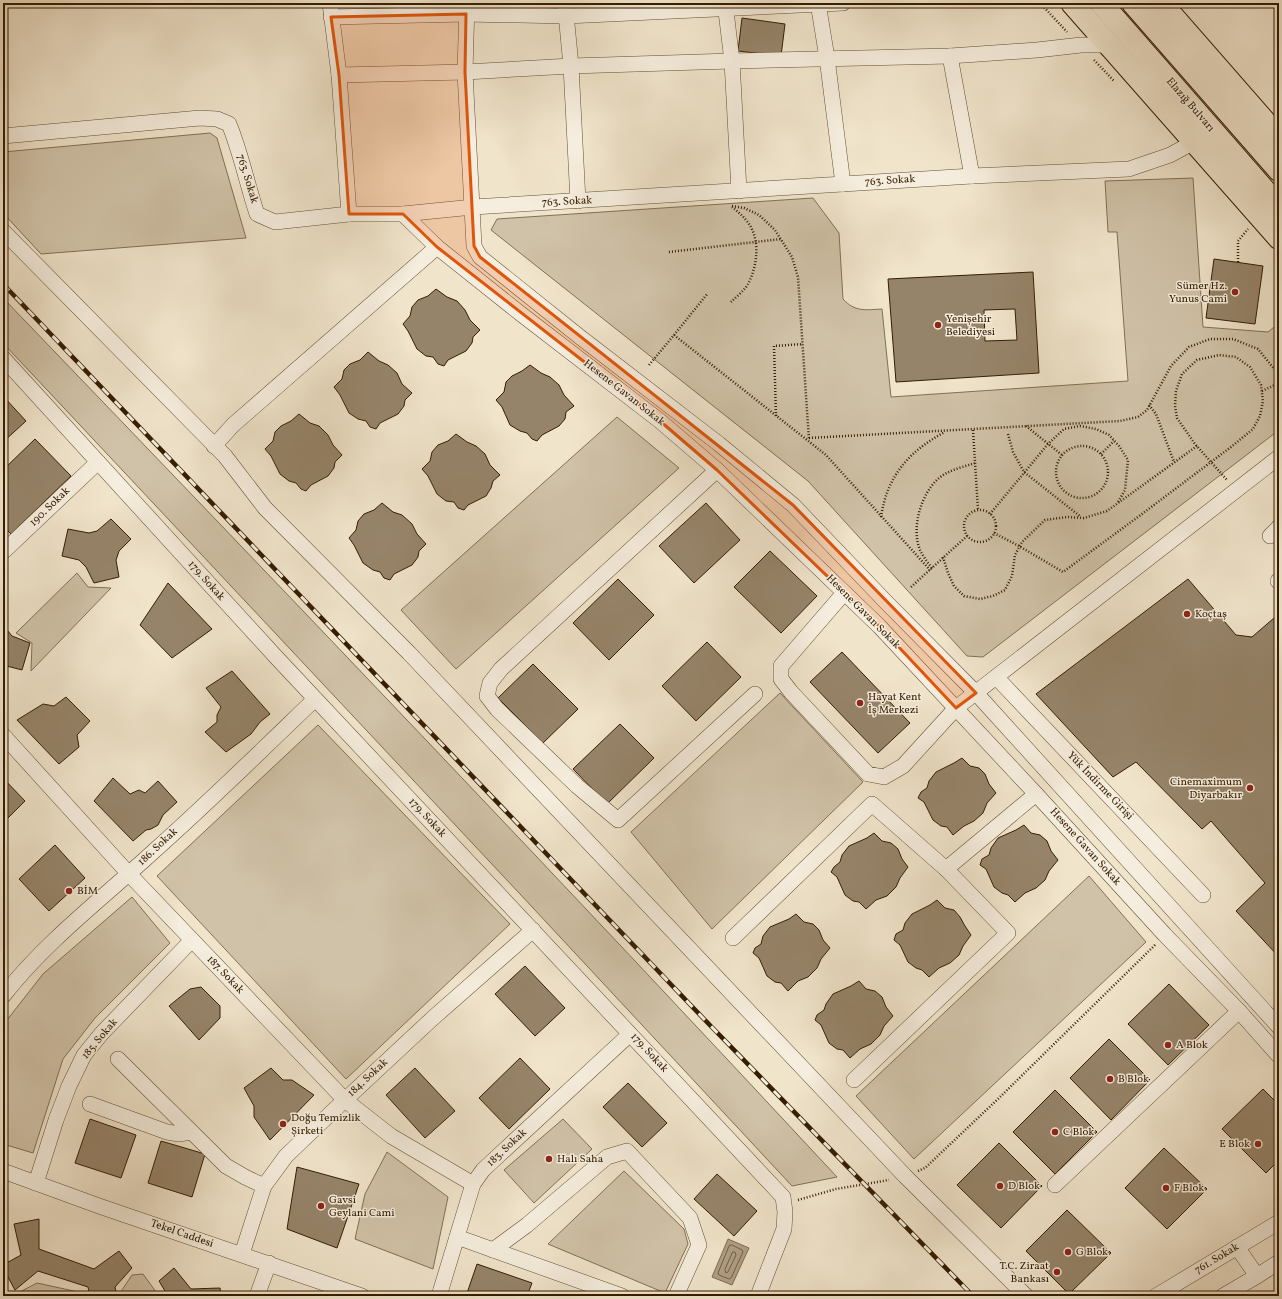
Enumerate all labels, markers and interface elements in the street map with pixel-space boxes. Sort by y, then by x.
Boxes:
street label: Elazığ Bulvarı [1162,75,1218,135]
street label: 763. Sokak [232,153,262,205]
street label: 763. Sokak [864,172,916,190]
street label: 763. Sokak [541,193,593,211]
place label: Sümer Hz. Yunus Cami [1169,279,1227,307]
marker: Sümer Hz. Yunus Cami [1230,287,1240,297]
place label: Yenişehir Belediyesi [946,312,995,340]
marker: Yenişehir Belediyesi [933,320,943,330]
street label: Hesene Gavan Sokak [580,356,668,430]
street label: 190. Sokak [26,484,74,530]
street label: 179. Sokak [184,558,228,604]
street label: Hesene Gavan Sokak [822,571,904,653]
place label: Koçtaş [1195,607,1227,622]
marker: Koçtaş [1182,609,1192,619]
place label: Hayat Kent İş Merkezi [868,690,922,718]
marker: Hayat Kent İş Merkezi [855,698,865,708]
street label: Yük İndirme Girişi [1063,748,1137,824]
place label: Cinemaximum Diyarbakır [1170,775,1242,803]
marker: Cinemaximum Diyarbakır [1245,783,1255,793]
street label: 179. Sokak [405,795,449,841]
street label: Hesene Gavan Sokak [1046,805,1124,889]
street label: 186. Sokak [135,825,181,869]
place label: BİM [77,884,98,899]
marker: BİM [64,886,74,896]
street label: 187. Sokak [203,952,247,998]
street label: 185. Sokak [78,1015,122,1063]
street label: 179. Sokak [627,1030,671,1076]
place label: A Blok [1176,1038,1208,1053]
marker: A Blok [1163,1040,1173,1050]
street label: 184. Sokak [345,1055,391,1101]
place label: B Blok [1118,1072,1149,1087]
marker: B Blok [1105,1074,1115,1084]
place label: Doğu Temizlik Şirketi [291,1111,361,1139]
marker: Doğu Temizlik Şirketi [278,1119,288,1129]
place label: C Blok [1063,1125,1094,1140]
street label: 183. Sokak [484,1126,530,1170]
marker: C Blok [1050,1127,1060,1137]
place label: E Blok [1219,1137,1250,1152]
marker: E Blok [1253,1139,1263,1149]
place label: Halı Saha [557,1152,604,1167]
marker: Halı Saha [544,1154,554,1164]
place label: D Blok [1008,1179,1040,1194]
marker: D Blok [995,1181,1005,1191]
place label: F Blok [1174,1181,1204,1196]
marker: F Blok [1161,1183,1171,1193]
place label: Gavsi Geylani Cami [329,1193,395,1221]
marker: Gavsi Geylani Cami [316,1201,326,1211]
street label: Tekel Caddesi [148,1216,216,1252]
street label: 761. Sokak [1192,1240,1242,1278]
place label: G Blok [1076,1245,1108,1260]
marker: G Blok [1063,1247,1073,1257]
place label: T.C. Ziraat Bankası [1000,1259,1049,1287]
marker: T.C. Ziraat Bankası [1052,1267,1062,1277]

